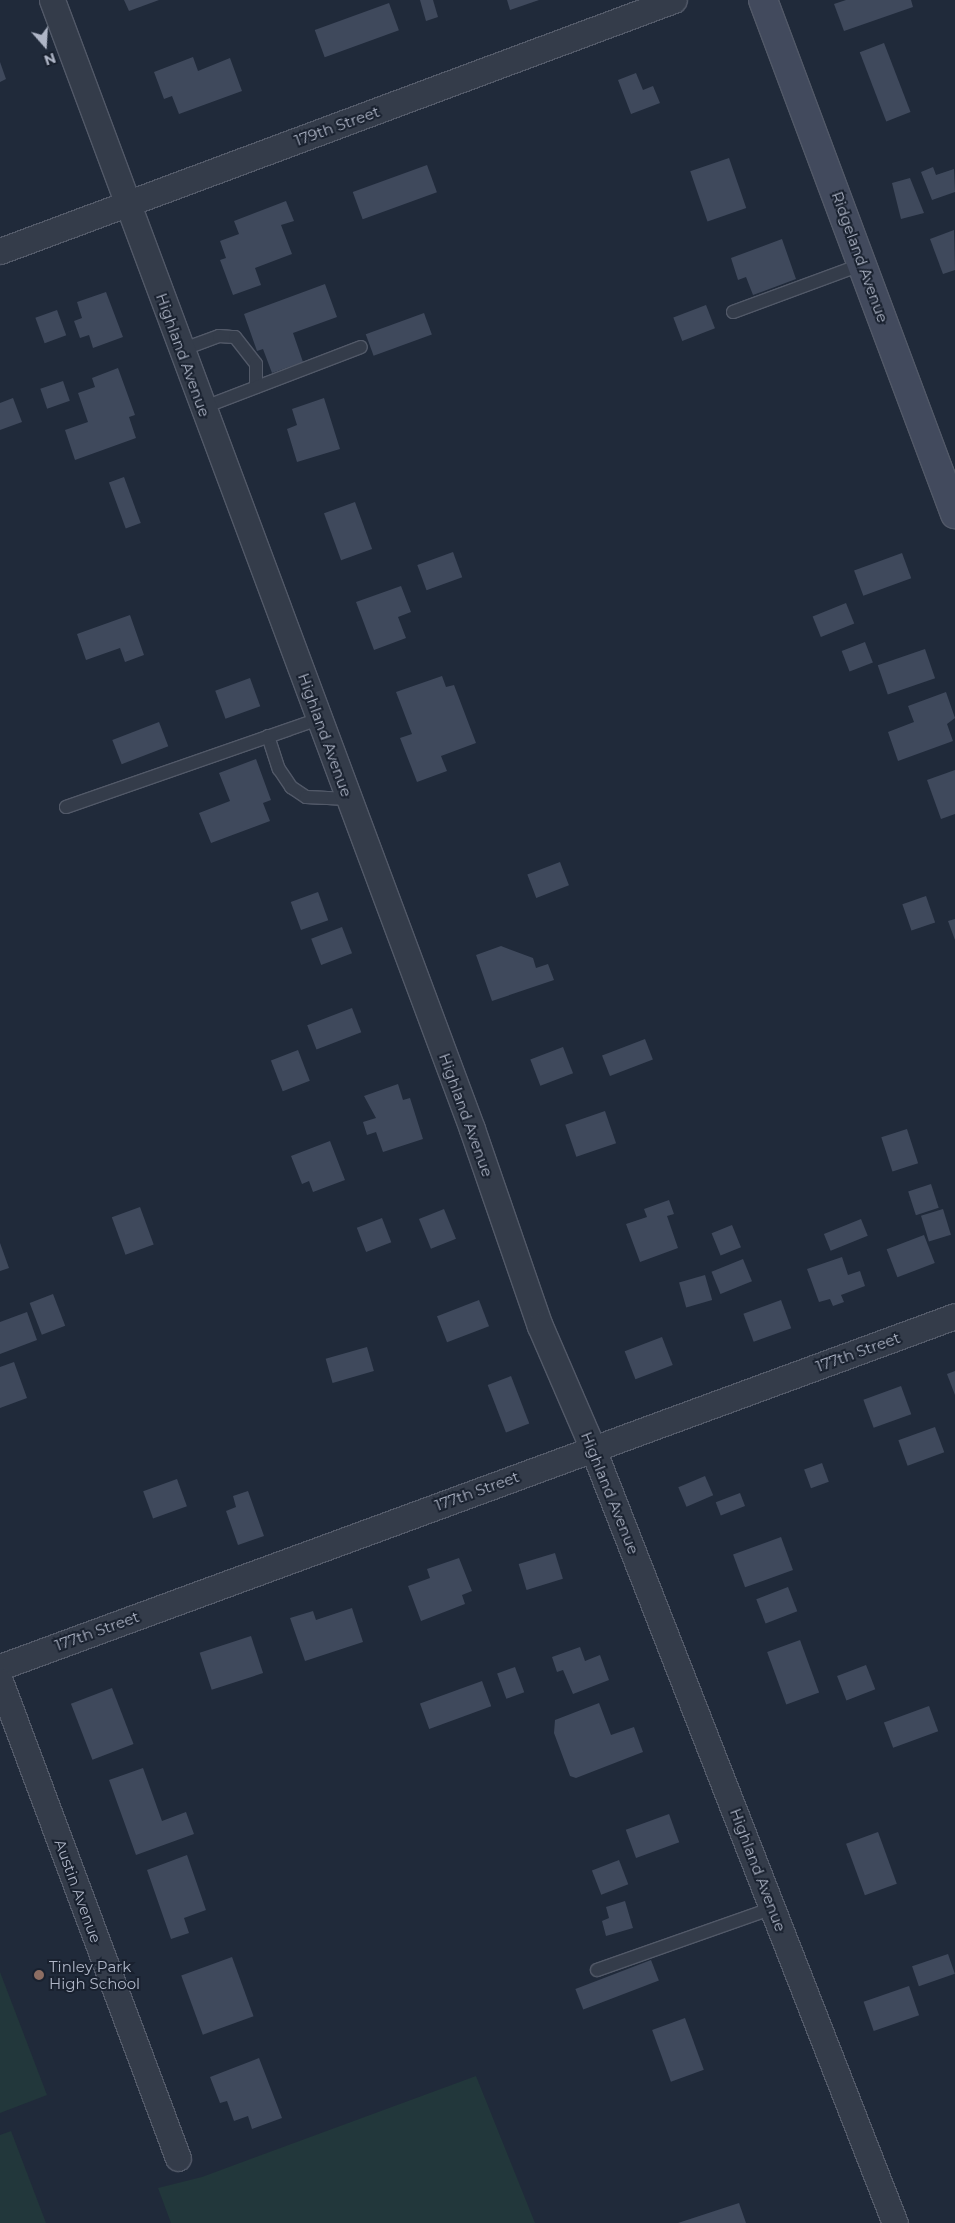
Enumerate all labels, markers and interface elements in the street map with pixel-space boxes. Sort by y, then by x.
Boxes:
north arrow [20,20,70,70]
text: N [42,49,58,70]
street label: 179th Street [292,102,382,150]
street label: Ridgeland Avenue [828,189,892,325]
street label: Highland Avenue [152,291,214,419]
street label: Highland Avenue [294,671,356,799]
street label: Highland Avenue [435,1051,497,1179]
street label: 177th Street [813,1328,903,1376]
street label: Highland Avenue [577,1429,643,1557]
street label: 177th Street [432,1467,522,1515]
street label: 177th Street [52,1607,142,1655]
street label: Highland Avenue [726,1806,790,1934]
street label: Austin Avenue [51,1837,105,1945]
place label: Tinley Park High School [49,1957,140,1992]
marker: Tinley Park High School [33,1969,45,1981]

